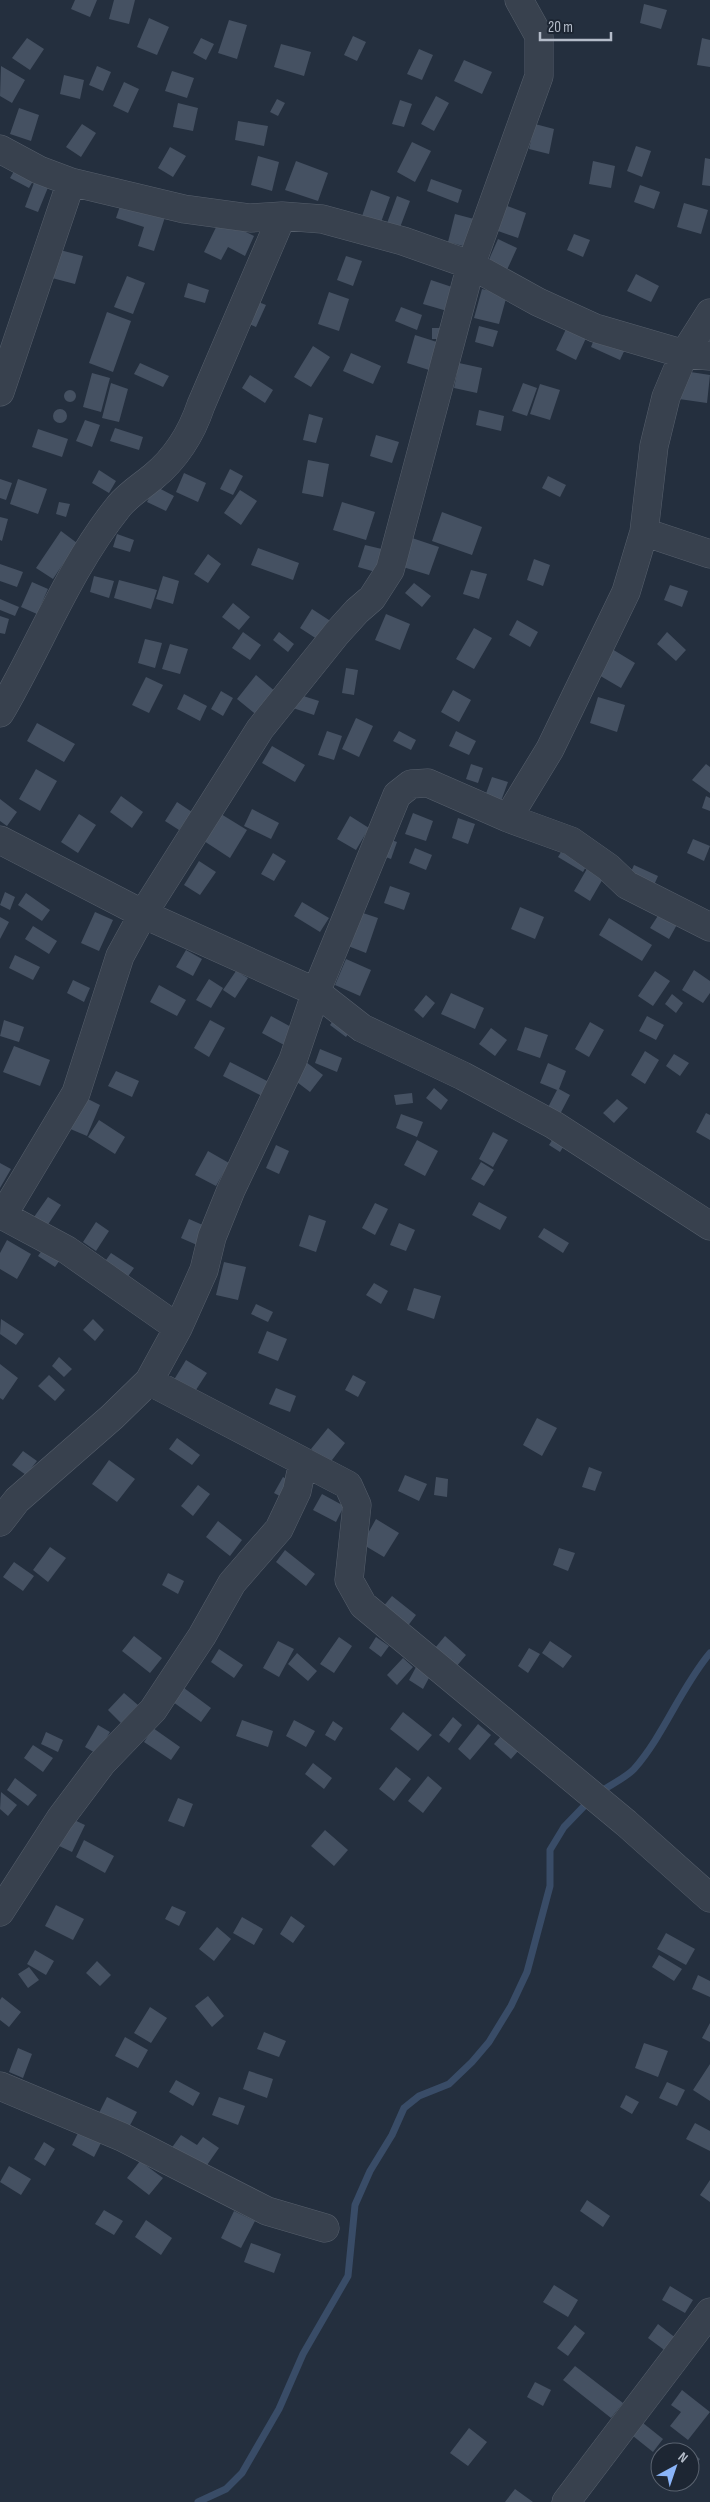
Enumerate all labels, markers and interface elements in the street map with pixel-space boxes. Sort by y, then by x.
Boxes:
scale bar [540,10,611,42]
text: 20 m [548,18,573,37]
north arrow [650,2442,700,2492]
text: N [675,2449,691,2466]

